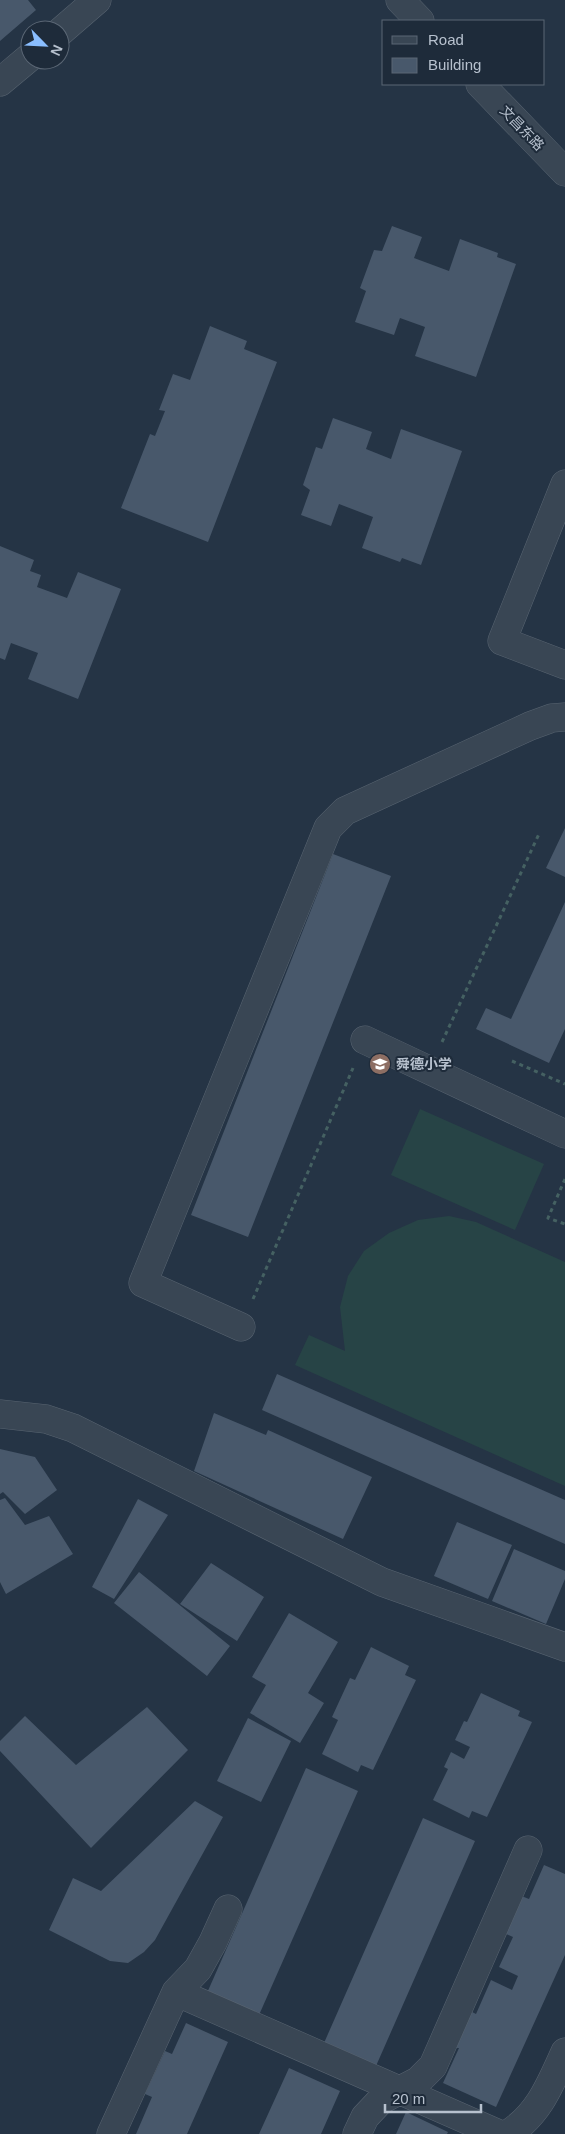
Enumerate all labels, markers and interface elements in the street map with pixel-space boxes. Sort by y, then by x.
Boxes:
north arrow [20,20,70,70]
legend [382,20,545,85]
text: Road [428,31,464,48]
text: N [48,42,66,58]
text: Building [428,56,481,73]
street label: 文昌东路 [497,102,547,154]
school or university icon: 舜德小学 [368,1052,392,1076]
place label: 舜德小学 [396,1056,452,1072]
scale bar [385,2082,481,2114]
text: 20 m [392,2090,425,2107]

